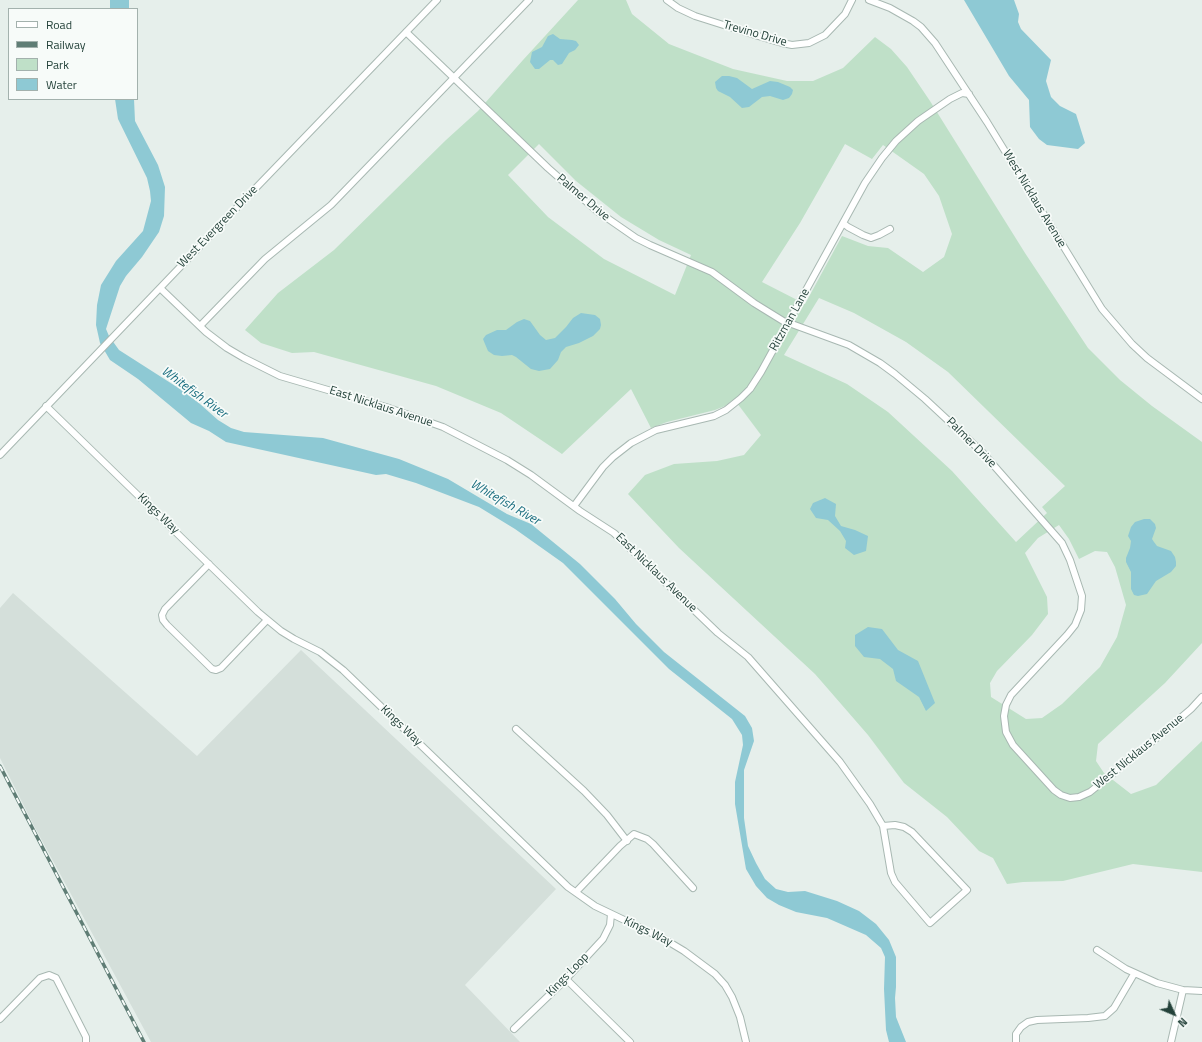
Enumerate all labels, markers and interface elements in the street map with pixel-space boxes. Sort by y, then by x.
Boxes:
legend [8,8,138,100]
text: Road [46,15,72,34]
street label: Trevino Drive [722,18,788,50]
text: Railway [46,35,86,54]
text: Park [46,55,69,74]
text: Water [46,75,77,94]
street label: West Nicklaus Avenue [999,147,1069,251]
street label: Palmer Drive [553,172,613,224]
street label: West Evergreen Drive [175,183,261,271]
street label: Ritzman Lane [767,286,813,354]
water label: Whitefish River [158,364,230,422]
street label: East Nicklaus Avenue [328,384,434,430]
street label: Palmer Drive [943,415,999,471]
water label: Whitefish River [468,477,542,529]
street label: Kings Way [134,491,182,537]
street label: East Nicklaus Avenue [612,530,700,616]
street label: Kings Way [377,703,425,749]
street label: West Nicklaus Avenue [1091,711,1187,793]
street label: Kings Way [621,914,675,950]
street label: Kings Loop [544,950,592,1000]
north arrow [1154,994,1194,1034]
text: N [1174,1014,1191,1031]

